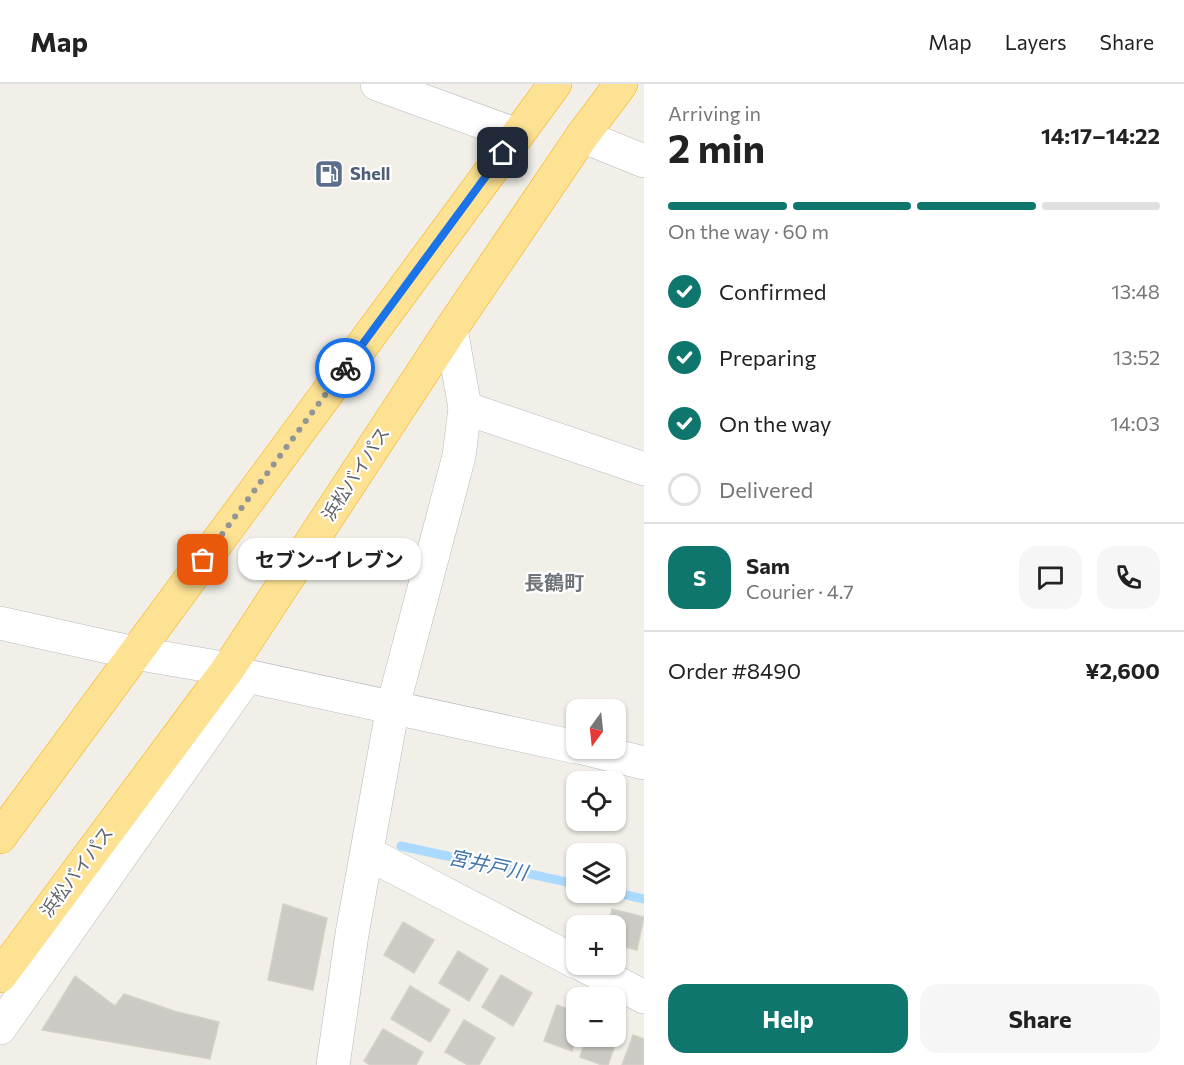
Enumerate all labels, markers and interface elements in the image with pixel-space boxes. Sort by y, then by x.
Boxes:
text: Map [30,24,88,58]
text: Map [928,29,972,54]
text: Layers [1005,29,1067,54]
text: Share [1100,29,1154,54]
text: Arriving in [668,101,761,125]
text: 14:17–14:22 [1041,122,1160,149]
text: 2 min [668,123,765,171]
pin [477,127,528,178]
icon: home [486,136,519,169]
fuel station icon: Shell [313,158,345,190]
place label: Shell [350,162,391,184]
text: On the way · 60 m [668,219,829,243]
icon: check [668,275,701,308]
text: Confirmed [719,278,826,305]
text: 13:48 [1111,279,1160,303]
courier [315,338,375,398]
icon: check [668,341,701,374]
text: Preparing [719,344,816,371]
text: 13:52 [1113,345,1160,369]
icon: bike [329,352,362,385]
icon: check [668,407,701,440]
text: On the way [719,410,831,437]
text: 14:03 [1110,411,1160,435]
street label: 浜松バイパス [317,422,394,525]
text: Delivered [719,476,813,503]
pin [177,534,228,585]
callout: セブン-イレブン [239,539,422,581]
icon: bag [186,543,219,576]
button: chat [1019,546,1082,609]
button: phone [1097,546,1160,609]
text: セブン-イレブン [255,547,404,571]
text: Sam [746,552,790,579]
text: S [693,564,706,591]
district label: 長鶴町 [524,570,584,594]
text: Courier · 4.7 [746,579,854,603]
text: Order #8490 [668,657,801,684]
text: ¥2,600 [1085,657,1160,684]
north arrow [566,699,626,759]
map controls [566,699,626,1047]
button: locate [566,771,626,831]
street label: 浜松バイパス [35,822,117,921]
button: layers [566,843,626,903]
water label: 宮井戸川 [447,844,532,884]
button: + [566,915,626,975]
button: Help [668,984,908,1053]
button: Share [920,984,1160,1053]
button: − [566,987,626,1047]

